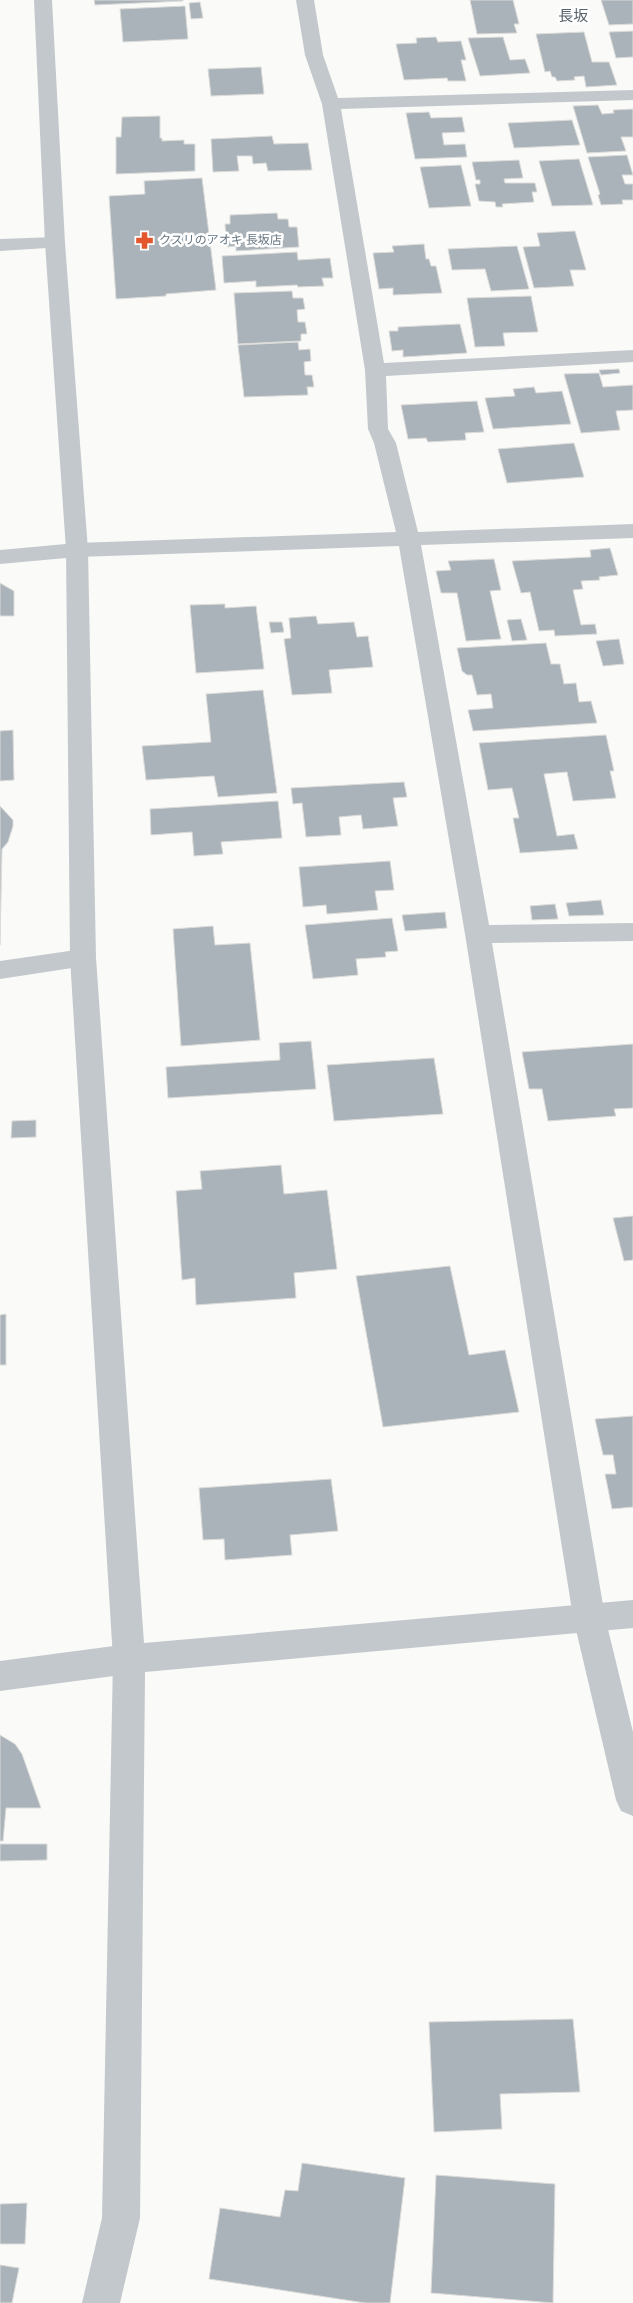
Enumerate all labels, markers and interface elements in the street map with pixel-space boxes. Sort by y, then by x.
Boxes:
district label: 長坂 [558,7,588,25]
pharmacy icon: クスリのアオキ 長坂店 [135,230,155,250]
place label: クスリのアオキ 長坂店 [159,233,282,247]

